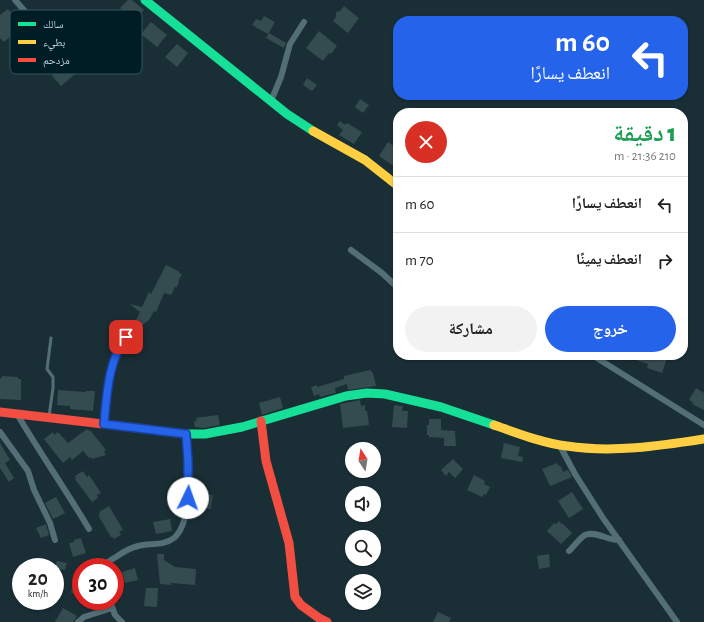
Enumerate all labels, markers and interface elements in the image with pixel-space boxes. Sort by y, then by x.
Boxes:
legend [10,10,142,74]
text: سالك [43,19,63,30]
text: 60 m [555,29,610,57]
icon: left [624,32,676,84]
text: بطيء [43,37,65,51]
text: مزدحم [43,55,70,68]
text: انعطف يسارًا [530,65,610,83]
button: close [405,121,447,163]
text: 1 دقيقة [613,122,676,146]
text: 210 m · 21:36 [614,150,676,163]
icon: left [654,194,676,216]
text: انعطف يسارًا [572,196,642,211]
text: 60 m [405,197,434,212]
icon: right [654,250,676,272]
text: انعطف يمينًا [576,252,642,267]
text: 70 m [405,253,434,268]
button: مشاركة [405,306,537,352]
button: خروج [545,306,676,352]
pin [109,320,143,354]
icon: arrive [115,326,137,348]
north arrow [345,442,381,478]
map controls [345,442,381,610]
position arrow [167,477,209,519]
button: sound [345,486,381,522]
button: search [345,530,381,566]
speed limit sign: 30 [72,558,124,610]
text: 20 [28,569,48,589]
button: layers [345,574,381,610]
text: km/h [28,589,48,599]

